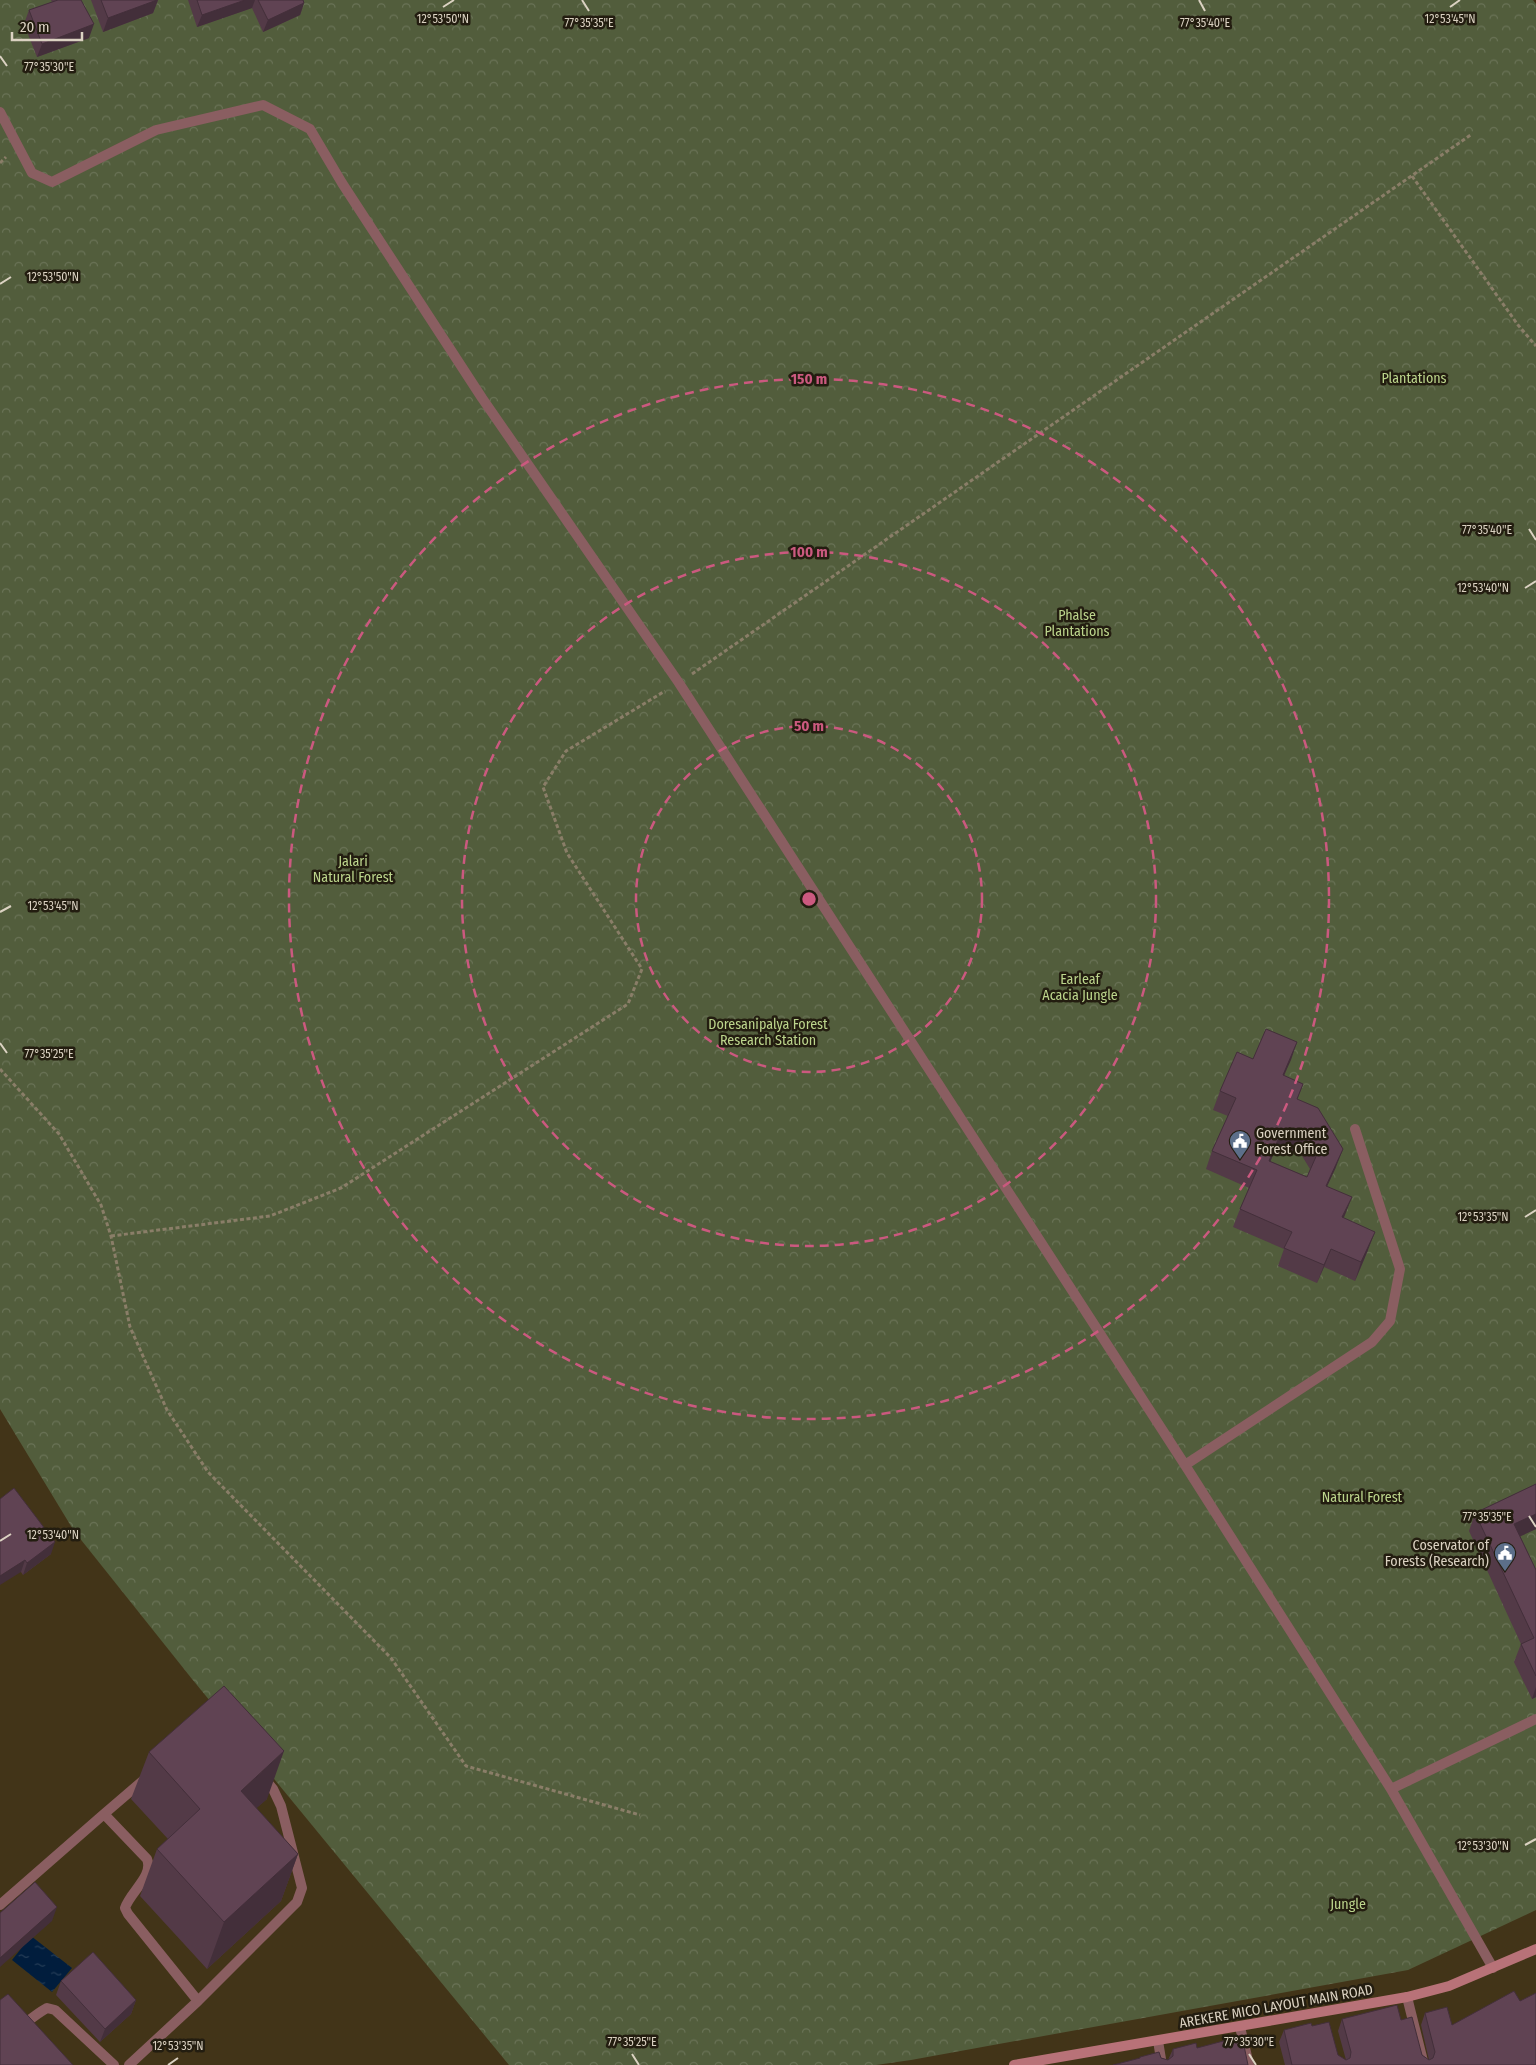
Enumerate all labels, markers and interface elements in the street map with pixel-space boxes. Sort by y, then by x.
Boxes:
scale bar [12,10,82,42]
text: 12°53'50"N [417,12,469,26]
text: 12°53'45"N [1424,12,1476,26]
text: 77°35'35"E [564,16,614,30]
text: 77°35'40"E [1180,16,1230,30]
text: 20 m [20,18,50,36]
text: 77°35'30"E [24,60,74,74]
text: 12°53'50"N [27,270,79,284]
text: 150 m [791,370,827,388]
park label: Plantations [1381,370,1447,387]
text: 77°35'40"E [1462,523,1512,537]
text: 100 m [790,543,828,561]
text: 12°53'40"N [1457,581,1509,595]
park label: Phalse Plantations [1044,607,1110,640]
text: 50 m [794,717,824,735]
park label: Jalari Natural Forest [313,853,394,886]
centre of rings [800,890,818,908]
text: 12°53'45"N [27,899,79,913]
park label: Earleaf Acacia Jungle [1042,971,1118,1004]
park label: Doresanipalya Forest Research Station [708,1016,828,1049]
text: 77°35'25"E [24,1047,74,1061]
place label: Government Forest Office [1256,1125,1327,1158]
public building icon: Government Forest Office [1228,1129,1252,1160]
text: 12°53'35"N [1457,1210,1509,1224]
park label: Natural Forest [1322,1489,1403,1506]
text: 77°35'35"E [1462,1510,1512,1524]
text: 12°53'40"N [27,1528,79,1542]
place label: Coservator of Forests (Research) [1385,1537,1491,1570]
public building icon: Coservator of Forests (Research) [1493,1541,1517,1572]
text: 12°53'30"N [1457,1839,1509,1853]
park label: Jungle [1330,1896,1366,1913]
street label: AREKERE MICO LAYOUT MAIN ROAD [1178,1981,1374,2032]
text: 77°35'25"E [607,2035,657,2049]
text: 77°35'30"E [1224,2035,1274,2049]
text: 12°53'35"N [152,2039,204,2053]

